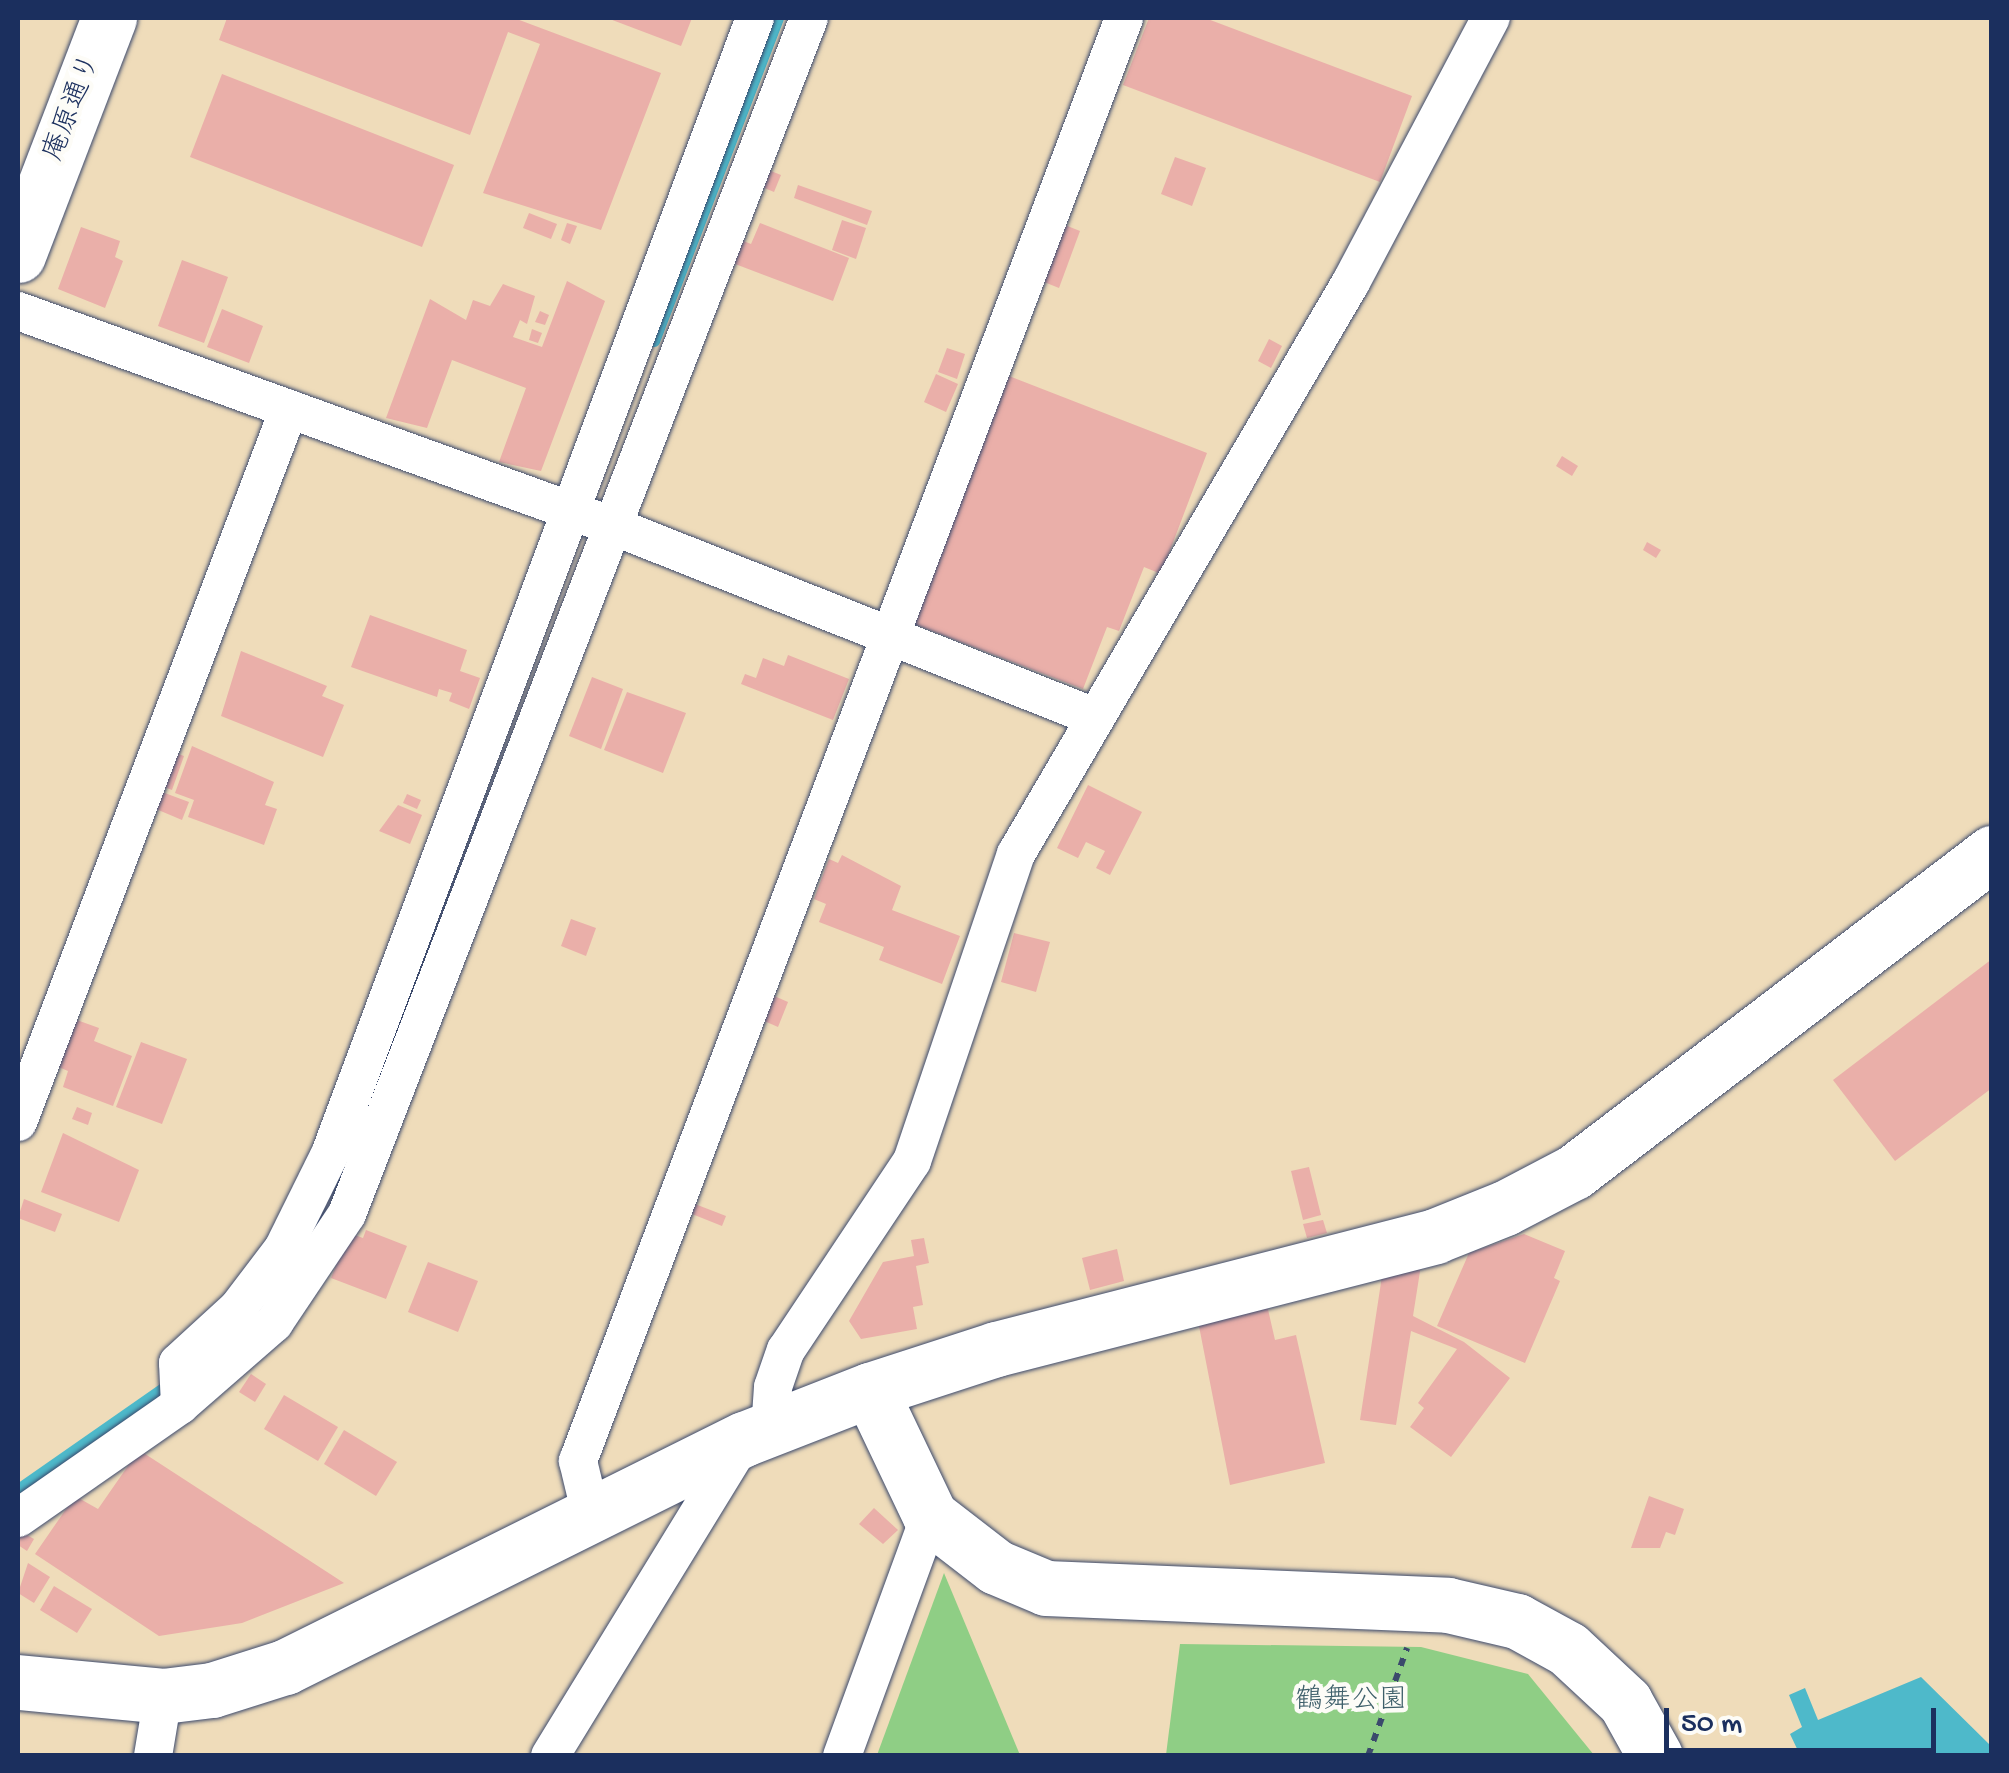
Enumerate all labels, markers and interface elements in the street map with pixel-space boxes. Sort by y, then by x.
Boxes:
street label: 庵原通り [38,50,110,166]
park label: 鶴舞公園 [1295,1685,1407,1719]
scale bar [1669,1688,1942,1750]
text: 50 m [1681,1708,1742,1743]

